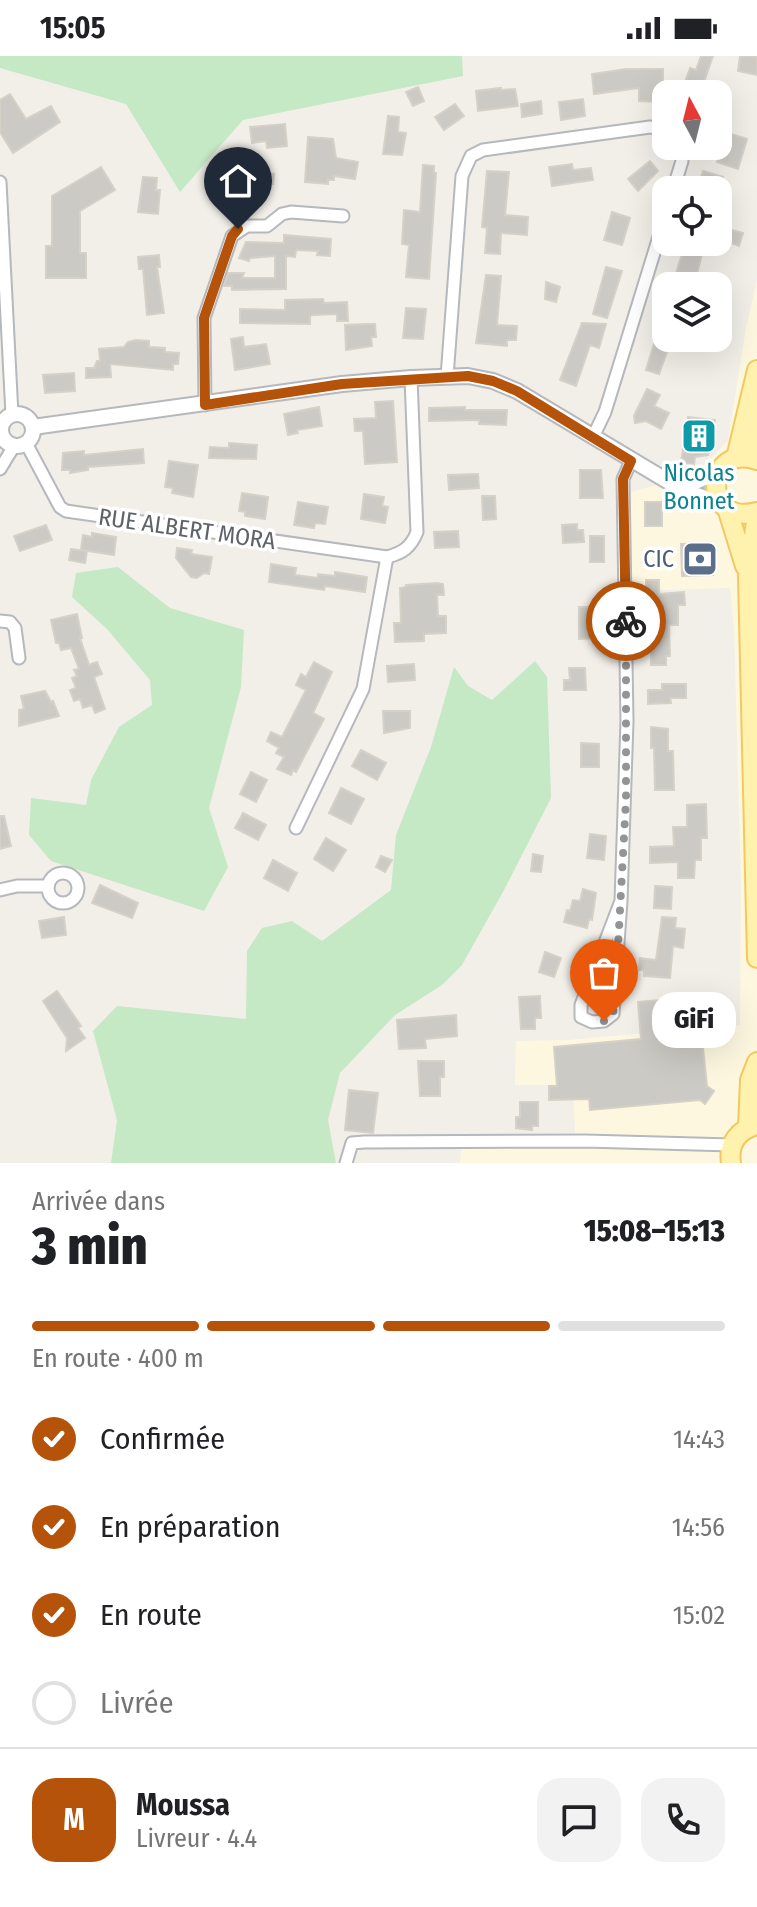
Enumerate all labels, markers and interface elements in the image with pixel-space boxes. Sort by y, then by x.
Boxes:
text: 15:05 [40,10,105,46]
north arrow [652,80,732,160]
map controls [652,80,732,352]
pin [204,147,272,229]
icon: home [216,159,260,203]
button: locate [652,176,732,256]
button: layers [652,272,732,352]
building icon: Nicolas Bonnet [680,417,718,455]
place label: Nicolas Bonnet [663,459,735,515]
street label: RUE ALBERT MORA [97,503,278,555]
bank icon: CIC [681,540,719,578]
place label: CIC [643,545,674,573]
courier [586,581,666,661]
icon: bike [604,599,648,643]
pin [570,939,638,1021]
icon: bag [582,951,626,995]
callout: GiFi [652,993,736,1049]
text: GiFi [674,1004,714,1035]
text: Arrivée dans [32,1186,165,1217]
text: 15:08–15:13 [584,1213,725,1249]
text: 3 min [32,1215,148,1278]
text: En route · 400 m [32,1343,204,1374]
icon: check [32,1417,76,1461]
text: Confirmée [100,1421,225,1457]
text: 14:43 [673,1424,725,1455]
icon: check [32,1505,76,1549]
text: En préparation [100,1509,281,1545]
text: 14:56 [672,1512,725,1543]
icon: check [32,1593,76,1637]
text: En route [100,1597,202,1633]
text: 15:02 [673,1600,725,1631]
text: Livrée [100,1685,173,1721]
button: chat [537,1778,621,1862]
button: phone [641,1778,725,1862]
text: Moussa [136,1787,230,1823]
text: M [63,1802,85,1838]
text: Livreur · 4.4 [136,1823,257,1854]

